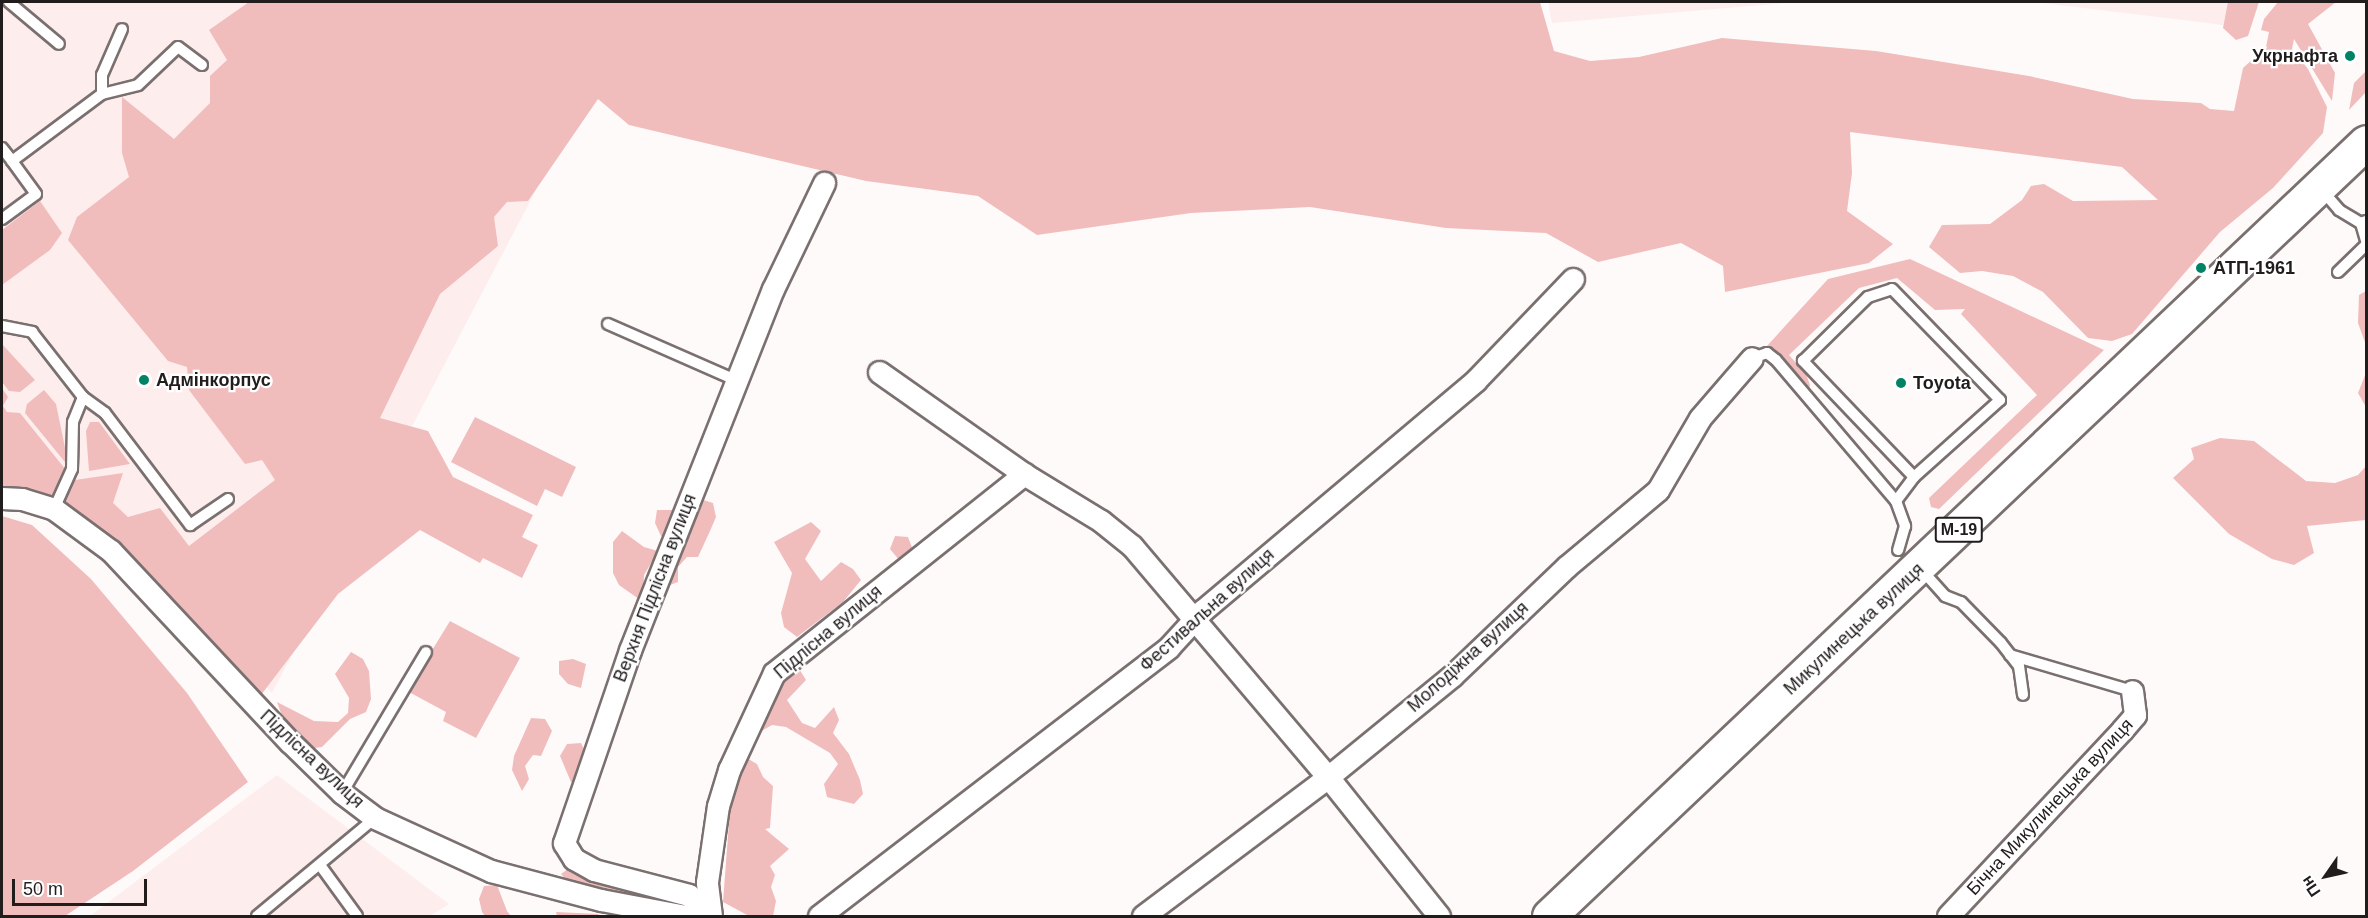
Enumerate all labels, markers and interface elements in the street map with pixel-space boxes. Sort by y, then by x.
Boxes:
place label: Укрнафта [2252,45,2338,67]
marker: Укрнафта [2343,49,2357,63]
place label: АТП-1961 [2213,257,2295,279]
marker: АТП-1961 [2194,261,2208,275]
place label: Адмінкорпус [156,369,271,391]
place label: Toyota [1913,372,1971,394]
marker: Адмінкорпус [137,373,151,387]
marker: Toyota [1894,376,1908,390]
street label: Верхня Підлісна вулиця [609,491,701,685]
road number: М-19 [1934,517,1984,543]
street label: Фестивальна вулиця [1135,544,1279,676]
street label: Микулинецька вулиця [1779,558,1929,700]
street label: Підлісна вулиця [770,581,886,683]
street label: Молодіжна вулиця [1403,597,1533,717]
street label: Підлісна вулиця [256,705,368,813]
street label: Бічна Микулинецька вулиця [1962,714,2138,900]
north arrow [2296,846,2356,906]
scale bar [15,867,150,905]
text: Пн [2298,873,2324,900]
text: 50 m [23,879,63,899]

